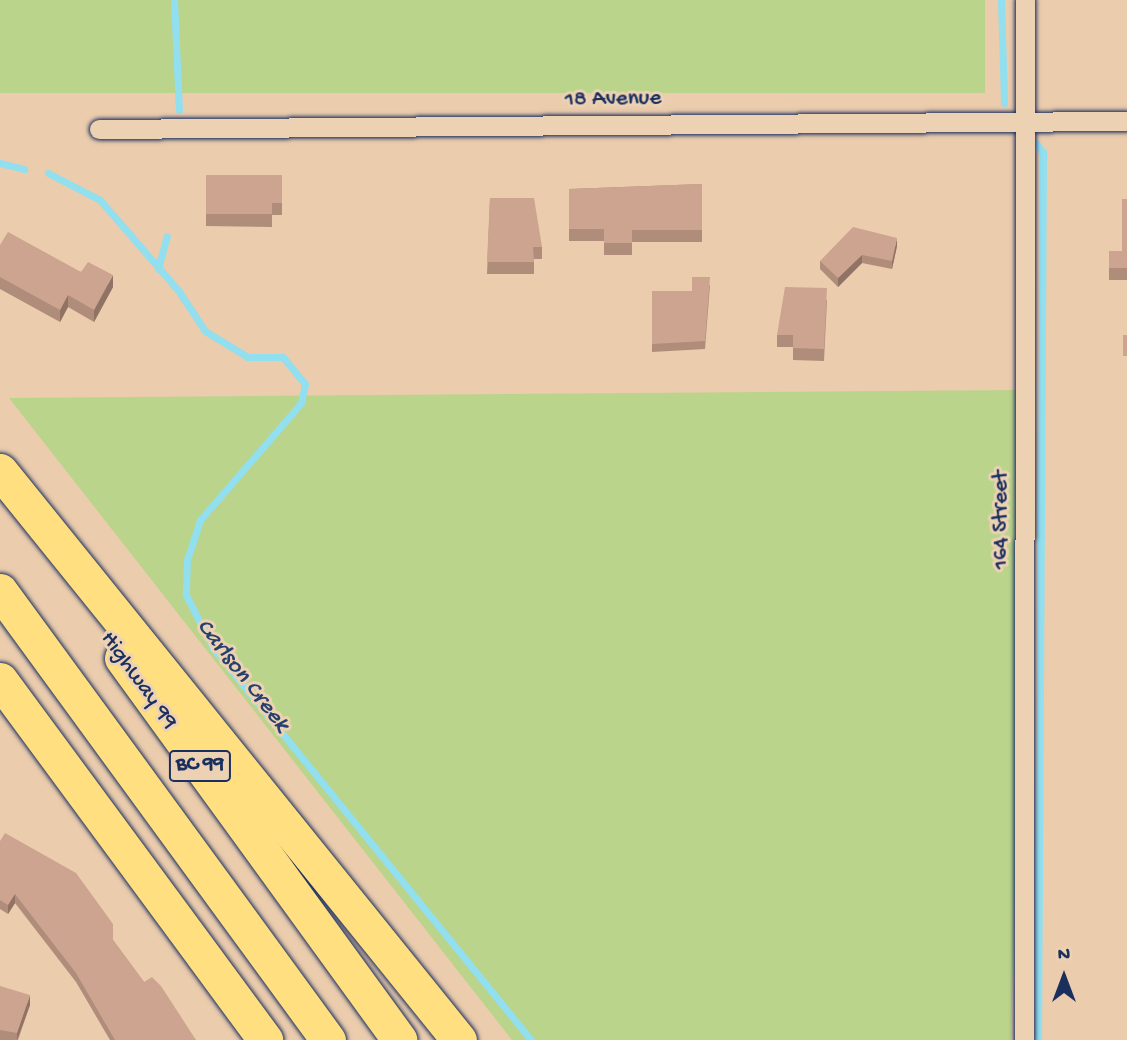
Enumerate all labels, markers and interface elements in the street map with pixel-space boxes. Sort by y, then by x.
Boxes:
street label: 18 Avenue [565,85,661,115]
street label: 164 Street [988,471,1016,569]
water label: Carlson Creek [189,614,295,738]
street label: Highway 99 [93,627,183,735]
road number: BC 99 [168,748,232,784]
north arrow [1029,942,1099,1012]
text: N [1058,944,1070,967]

